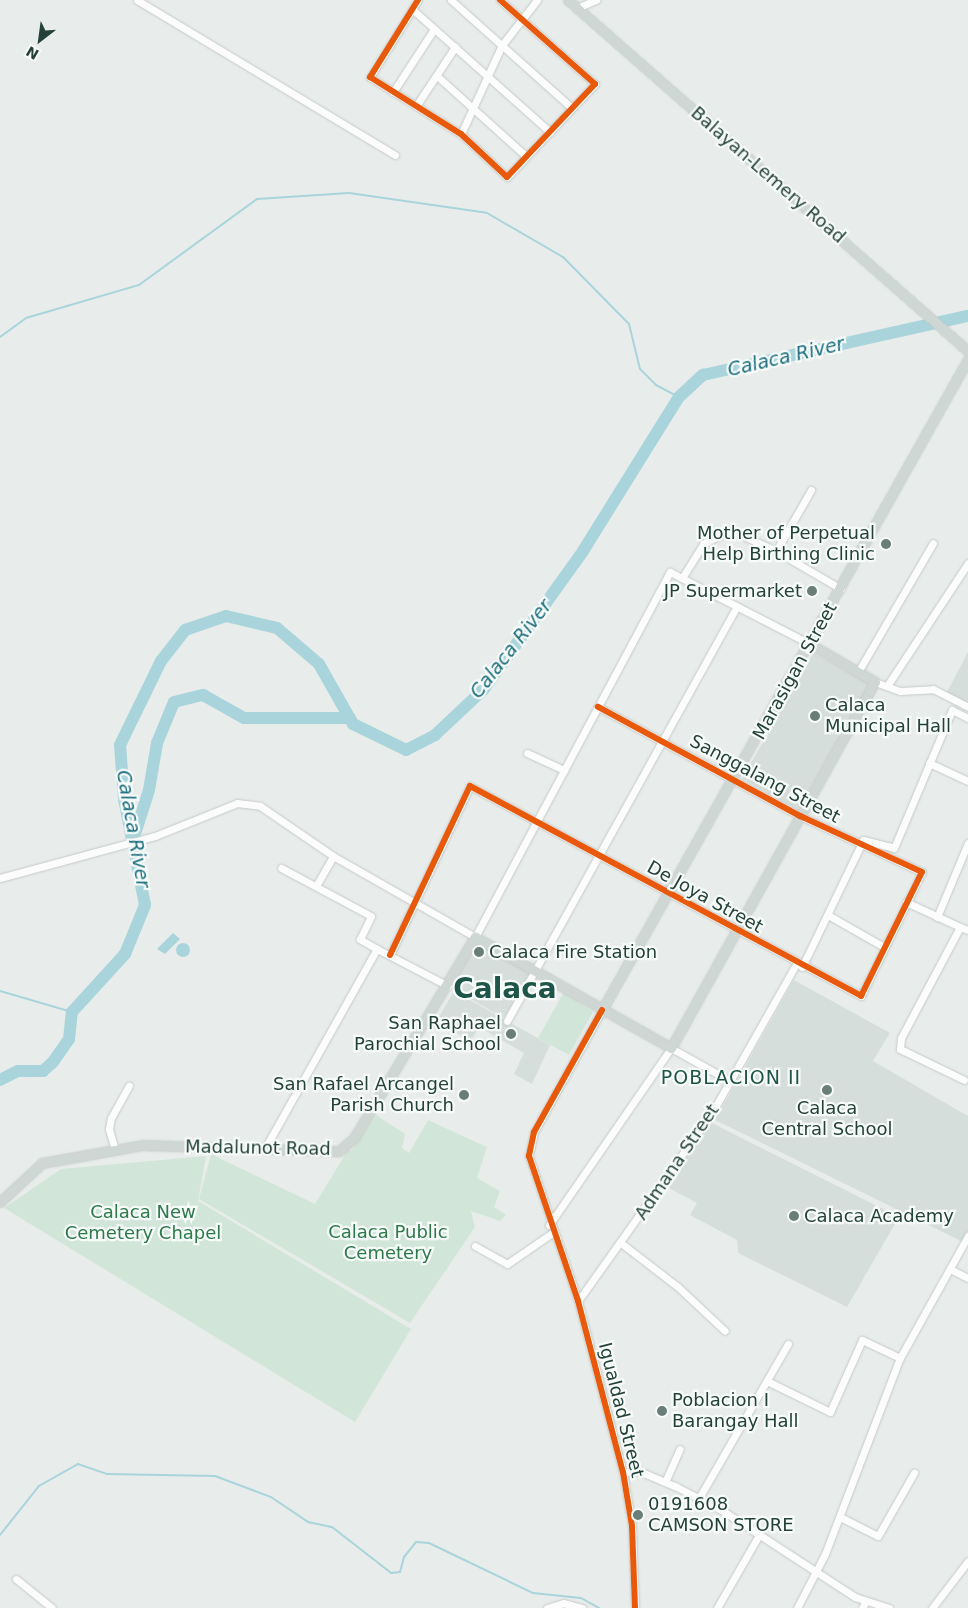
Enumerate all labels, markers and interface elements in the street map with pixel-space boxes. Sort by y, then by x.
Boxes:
north arrow [15,15,65,65]
text: N [23,43,42,63]
street label: Balayan-Lemery Road [686,102,850,248]
water label: Calaca River [725,332,847,382]
place label: Mother of Perpetual Help Birthing Clinic [697,523,875,566]
marker: Mother of Perpetual Help Birthing Clinic [879,537,893,551]
place label: JP Supermarket [664,580,802,602]
marker: JP Supermarket [806,585,818,597]
water label: Calaca River [465,595,557,703]
street label: Marasigan Street [748,599,842,743]
place label: Calaca Municipal Hall [825,695,951,738]
marker: Calaca Municipal Hall [809,710,821,722]
street label: Sanggalang Street [686,730,844,828]
water label: Calaca River [111,768,155,890]
street label: De Joya Street [643,856,767,938]
place label: Calaca Fire Station [489,941,657,963]
marker: Calaca Fire Station [473,946,485,958]
district label: Calaca [453,972,557,1006]
place label: San Raphael Parochial School [354,1013,501,1056]
marker: San Raphael Parochial School [505,1028,517,1040]
district label: POBLACION II [659,1067,803,1089]
place label: San Rafael Arcangel Parish Church [273,1074,454,1116]
marker: Calaca Central School [821,1084,833,1096]
marker: San Rafael Arcangel Parish Church [458,1089,470,1101]
place label: Calaca Central School [761,1098,893,1140]
street label: Admana Street [630,1100,724,1224]
street label: Madalunot Road [185,1136,331,1160]
park label: Calaca New Cemetery Chapel [65,1202,221,1244]
place label: Calaca Academy [804,1205,954,1227]
marker: Calaca Academy [788,1210,800,1222]
park label: Calaca Public Cemetery [328,1222,448,1264]
street label: Igualdad Street [594,1340,648,1480]
place label: Poblacion I Barangay Hall [672,1390,799,1432]
marker: Poblacion I Barangay Hall [656,1405,668,1417]
place label: 0191608 CAMSON STORE [648,1494,794,1536]
marker: 0191608 CAMSON STORE [632,1509,644,1521]

